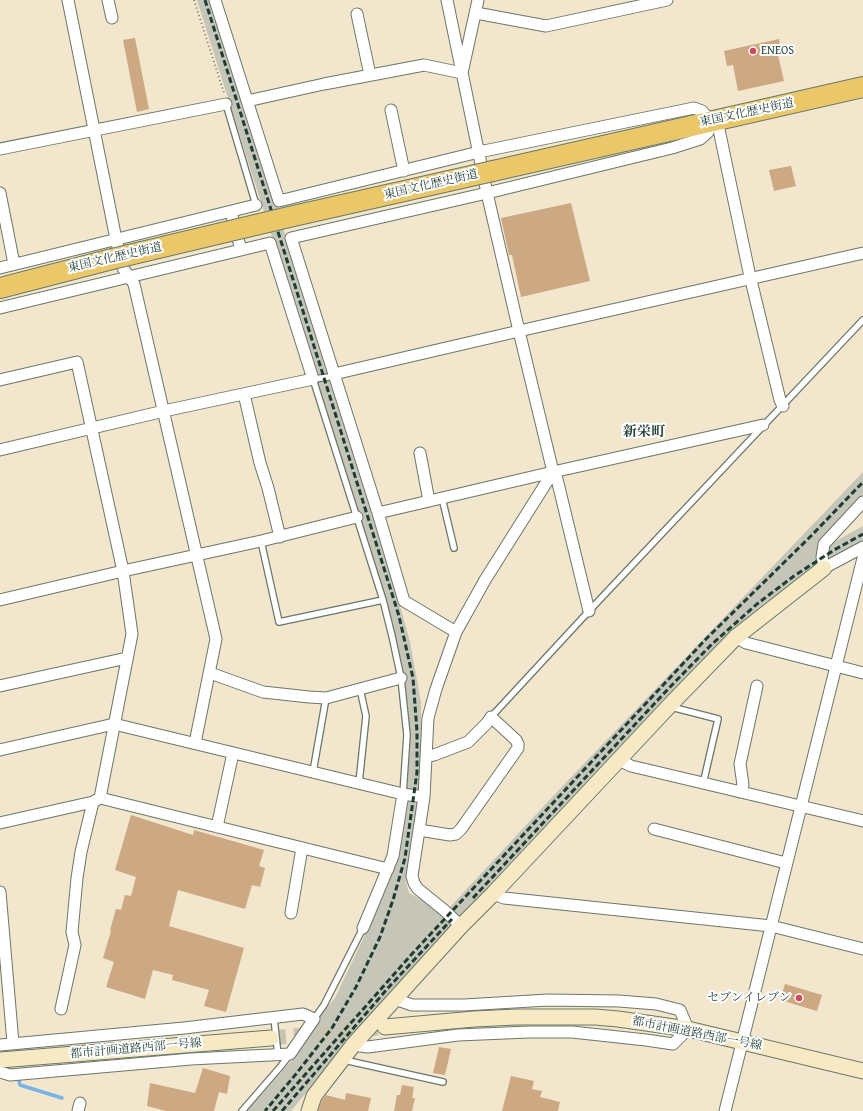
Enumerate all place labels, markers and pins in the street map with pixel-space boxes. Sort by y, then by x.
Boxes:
place label: ENEOS [761,44,794,58]
marker: ENEOS [748,46,758,56]
place label: セブンイレブン [707,991,791,1005]
marker: セブンイレブン [794,993,804,1003]

